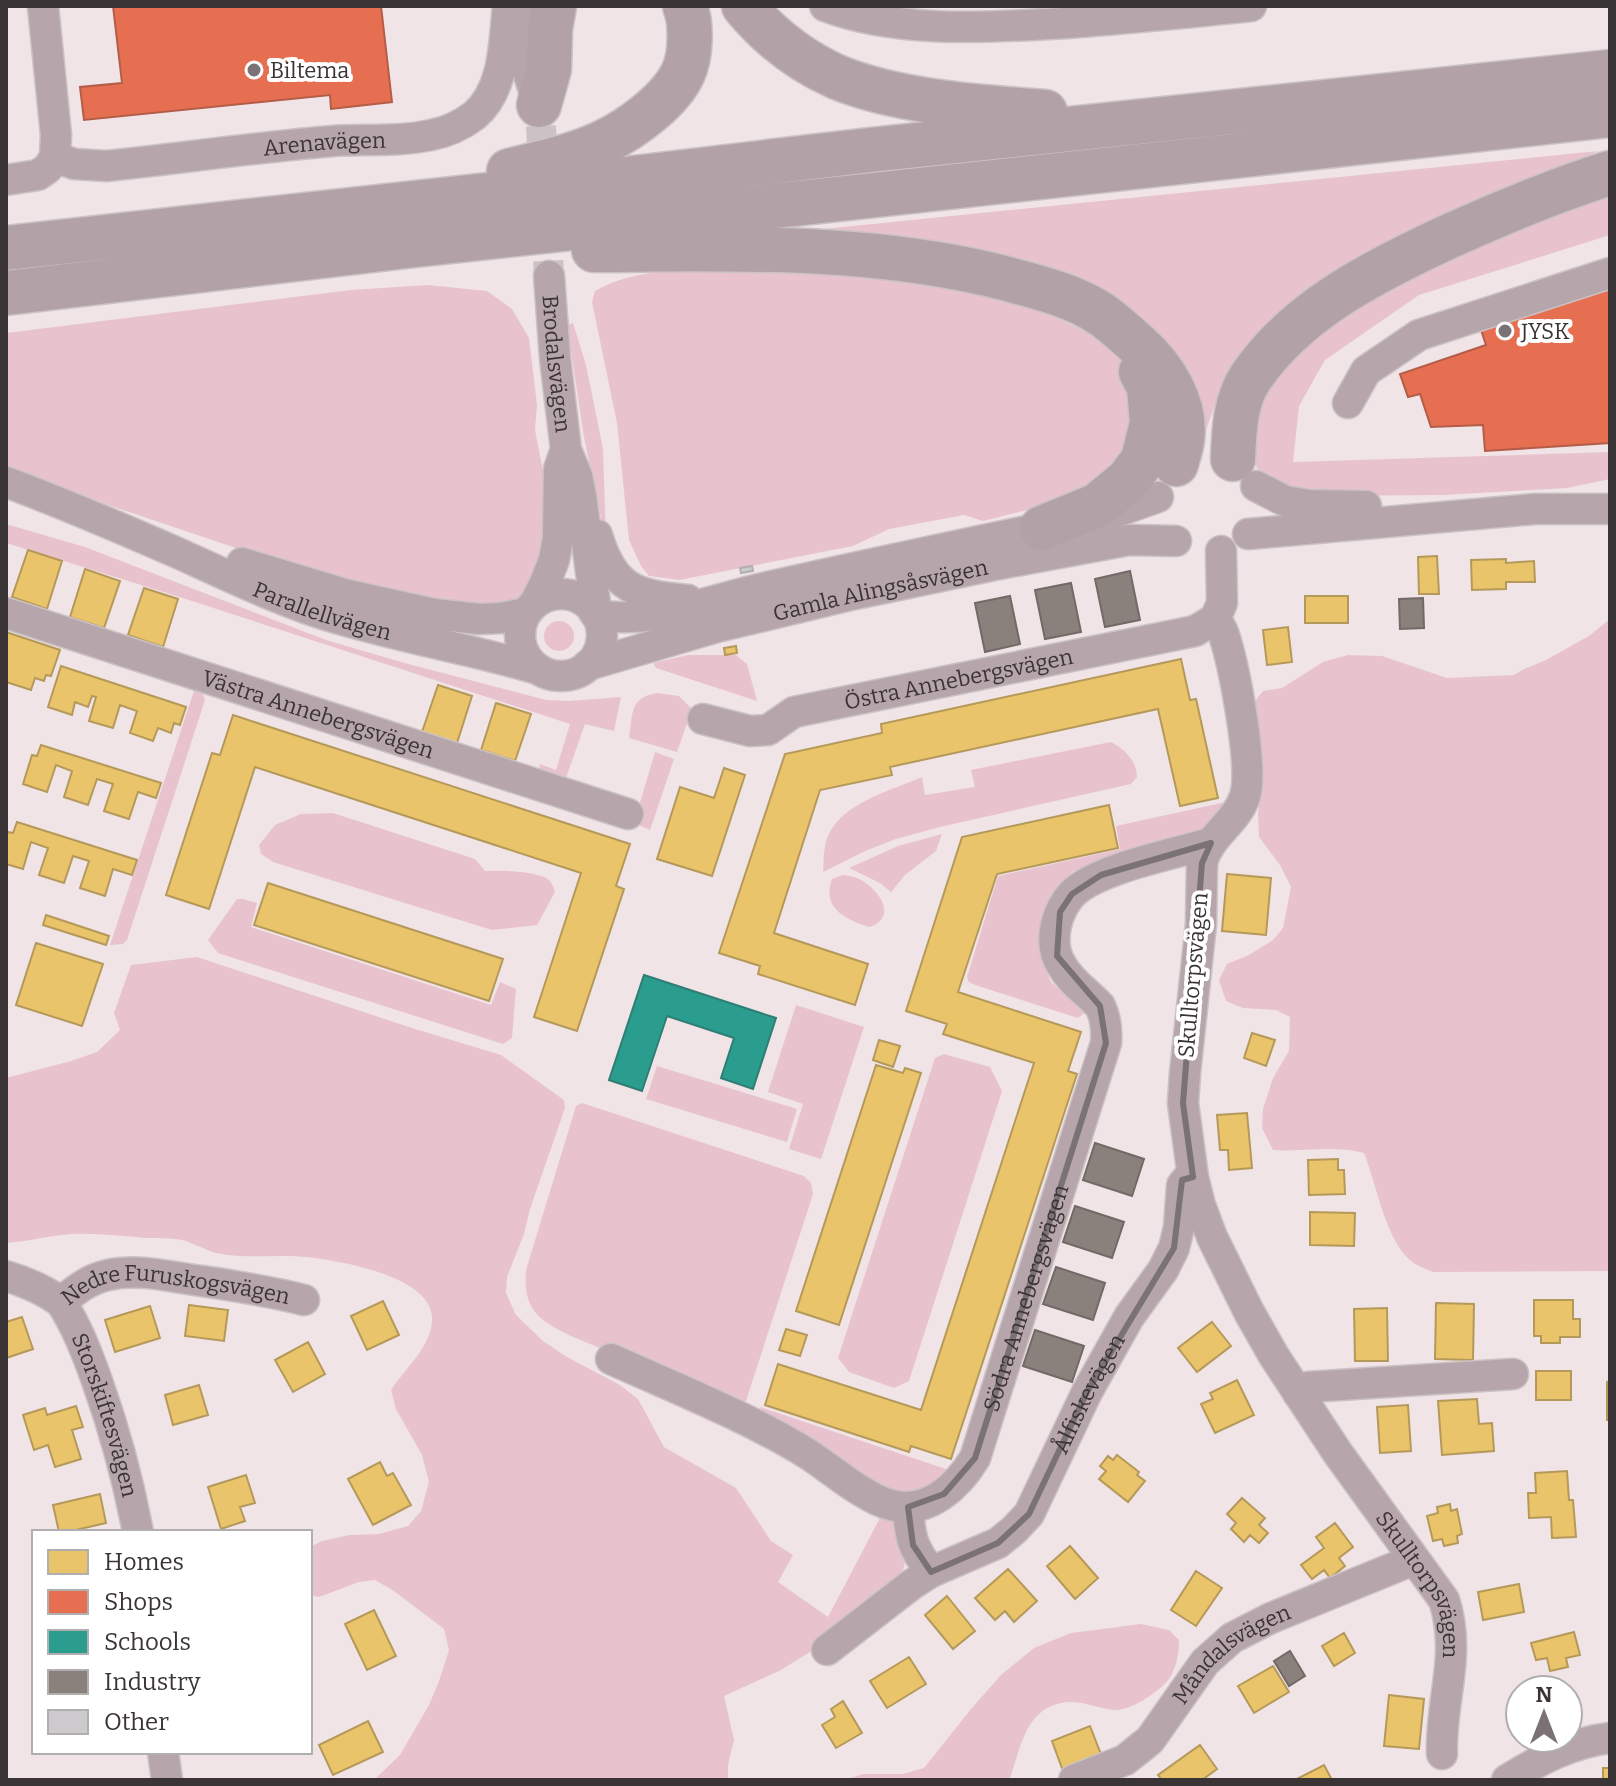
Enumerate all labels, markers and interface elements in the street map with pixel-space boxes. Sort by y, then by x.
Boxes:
place label: Biltema [270,57,349,84]
marker: Biltema [245,61,263,79]
street label: Arenavägen [262,126,386,161]
street label: Brodalsvägen [537,294,577,434]
place label: JYSK [1520,318,1570,345]
marker: JYSK [1496,322,1514,340]
street label: Gamla Alingsåsvägen [770,553,990,627]
street label: Parallellvägen [249,575,394,646]
street label: Östra Annebergsvägen [842,642,1075,715]
street label: Västra Annebergsvägen [199,664,438,764]
street label: Skulltorpsvägen [1172,891,1214,1059]
street label: Södra Annebergsvägen [977,1181,1074,1415]
street label: Nedre Furuskogsvägen [55,1259,293,1310]
street label: Storskiftesvägen [66,1329,144,1500]
street label: Ålfiskevägen [1046,1329,1131,1458]
street label: Skulltorpsvägen [1370,1505,1465,1659]
legend [32,1530,312,1754]
text: Homes [104,1548,184,1576]
text: Shops [104,1588,173,1616]
street label: Måndalsvägen [1166,1598,1294,1709]
text: Schools [104,1628,191,1656]
text: Industry [104,1668,201,1696]
north arrow [1504,1674,1584,1754]
text: N [1536,1681,1553,1708]
text: Other [104,1708,169,1736]

